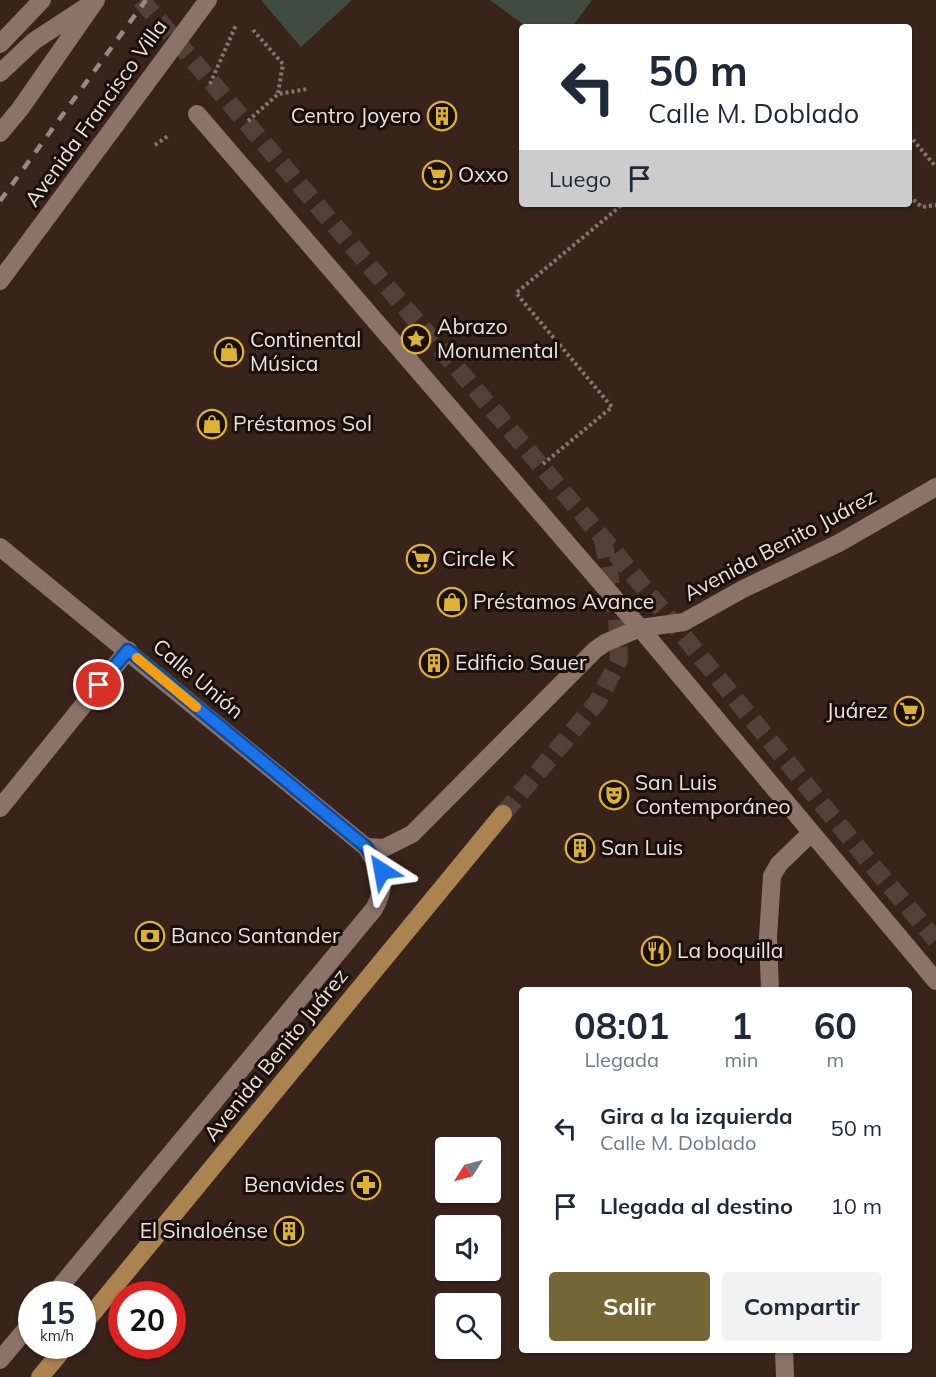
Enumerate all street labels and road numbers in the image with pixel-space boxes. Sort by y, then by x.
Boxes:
street label: Avenida Francisco Villa [19,14,172,211]
street label: Avenida Benito Juárez [679,482,880,606]
street label: Calle Unión [148,633,249,724]
street label: Avenida Benito Juárez [198,963,353,1146]

